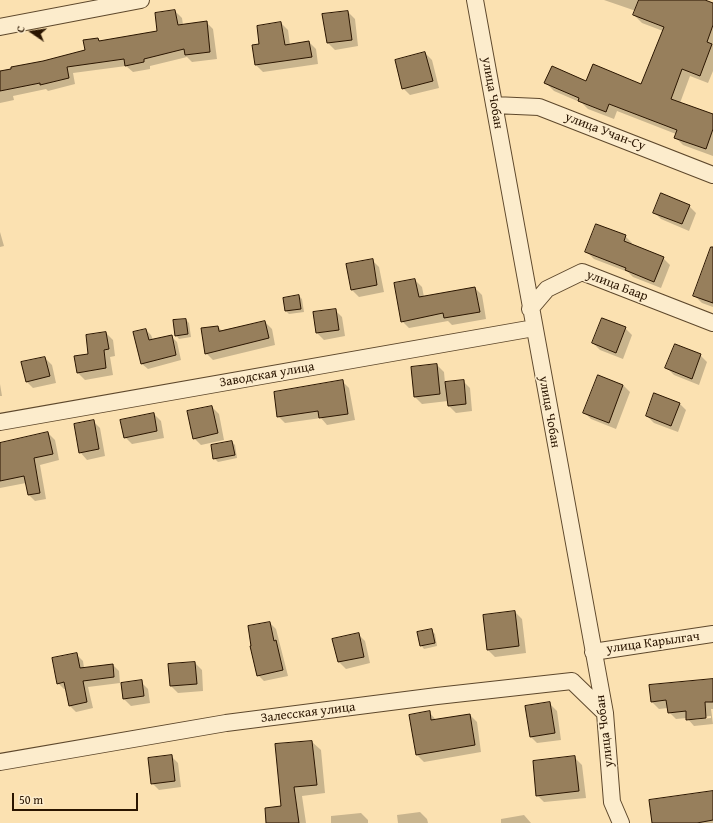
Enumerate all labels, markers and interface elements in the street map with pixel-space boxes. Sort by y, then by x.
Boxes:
north arrow [12,12,52,52]
text: С [12,24,29,34]
street label: улица Чобан [478,56,506,130]
street label: улица Учан-Су [563,110,647,154]
street label: улица Баар [584,267,650,305]
street label: Заводская улица [218,359,316,391]
street label: улица Чобан [535,375,563,449]
street label: улица Карылгач [605,629,701,657]
street label: улица Чобан [593,694,617,768]
street label: Залесская улица [260,699,356,727]
scale bar [14,785,140,811]
text: 50 m [19,791,43,808]

